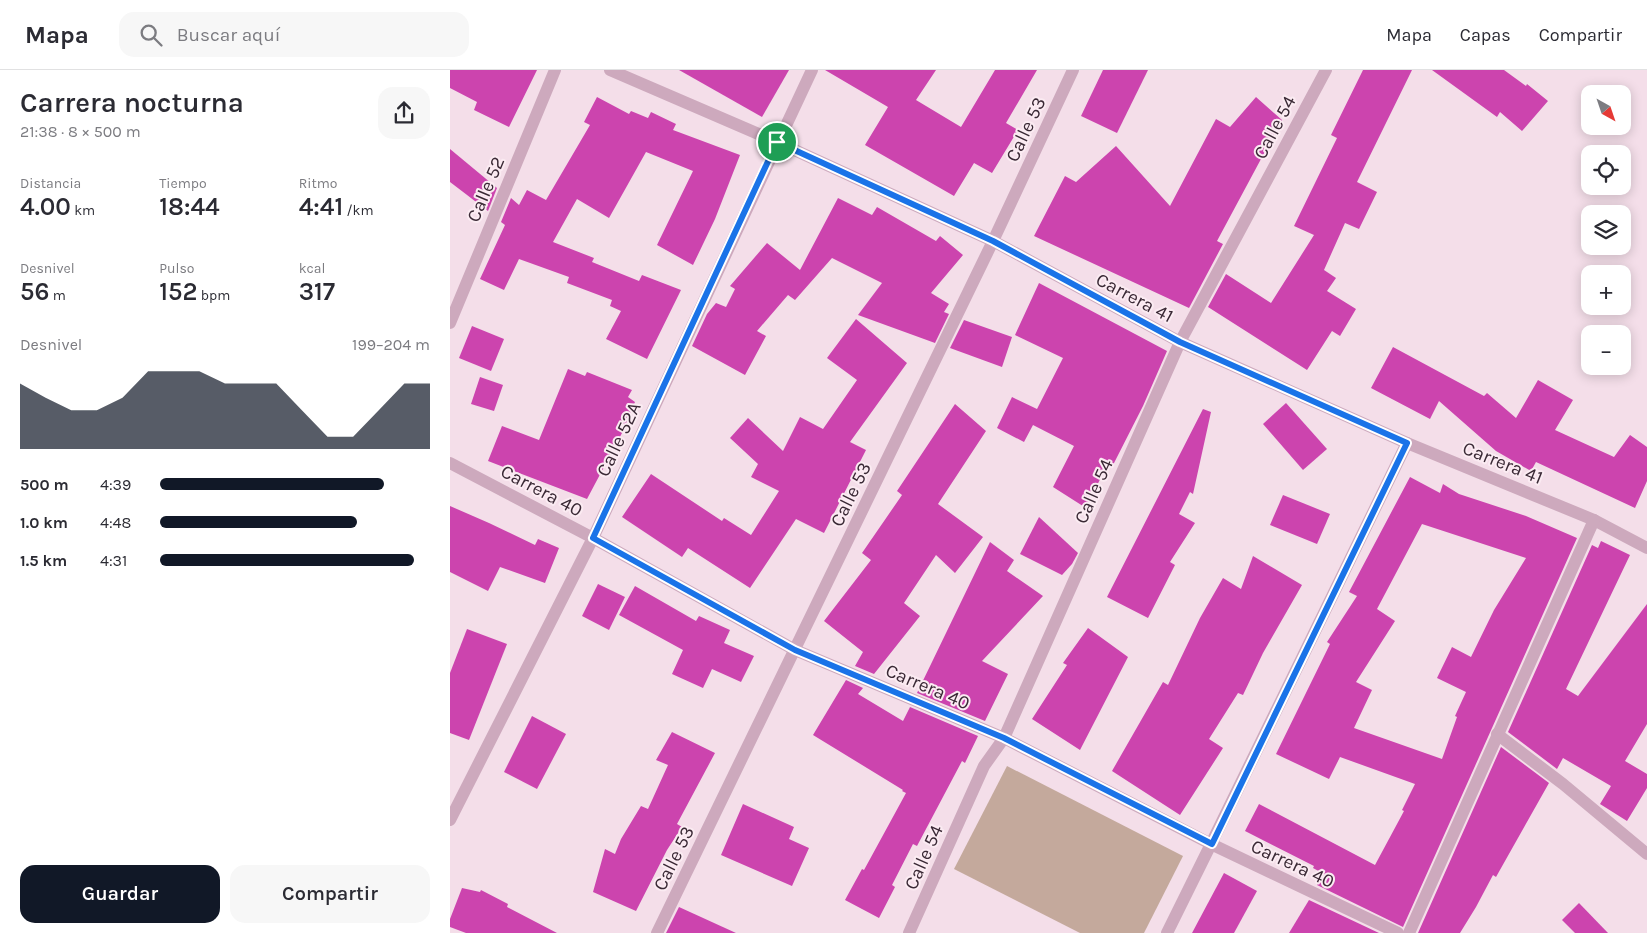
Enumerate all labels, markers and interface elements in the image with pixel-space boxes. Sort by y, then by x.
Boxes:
search box [119,12,469,57]
text: Mapa [25,21,89,49]
icon: search [137,21,165,49]
text: Buscar aquí [177,24,280,46]
text: Mapa [1386,24,1432,46]
text: Capas [1460,24,1511,46]
text: Compartir [1539,24,1622,46]
north arrow [1581,85,1631,135]
map controls [1581,85,1631,375]
text: Carrera nocturna [20,86,244,119]
button: share [378,87,430,139]
street label: Calle 54 [1249,92,1301,163]
street label: Calle 53 [1001,94,1050,165]
pin [756,121,798,163]
text: 21:38 · 8 × 500 m [20,122,141,141]
icon: arrive [763,128,791,156]
button: locate [1581,145,1631,195]
street label: Calle 52 [462,153,509,225]
text: Distancia [20,175,81,192]
text: Tiempo [159,175,207,192]
text: Ritmo [299,175,337,192]
text: 4.00 [20,192,71,221]
text: 18:44 [159,192,220,221]
text: 4:41 [299,192,343,221]
text: km [71,202,95,219]
text: /km [343,202,373,219]
button: layers [1581,205,1631,255]
text: Desnivel [20,260,75,277]
text: Pulso [159,260,194,277]
text: kcal [299,260,325,277]
button: + [1581,265,1631,315]
street label: Carrera 41 [1092,268,1177,327]
text: 56 [20,277,49,306]
text: 152 [159,277,197,306]
text: 317 [299,277,335,306]
text: m [49,287,66,304]
text: bpm [197,287,230,304]
button: − [1581,325,1631,375]
text: Desnivel [20,335,82,354]
text: 199–204 m [352,335,430,354]
street label: Calle 52A [592,399,646,480]
street label: Carrera 41 [1459,437,1546,489]
street label: Calle 54 [1070,455,1118,527]
street label: Calle 53 [826,459,876,530]
street label: Carrera 40 [497,460,586,522]
text: 500 m [20,475,69,494]
text: 4:39 [100,475,131,494]
text: 1.0 km [20,513,68,532]
text: 4:48 [100,513,131,532]
text: 1.5 km [20,551,67,570]
text: 4:31 [100,551,127,570]
street label: Carrera 40 [882,659,973,715]
street label: Calle 54 [900,821,948,893]
street label: Calle 53 [649,823,699,894]
street label: Carrera 40 [1247,835,1338,893]
button: Guardar [20,865,220,923]
button: Compartir [230,865,430,923]

